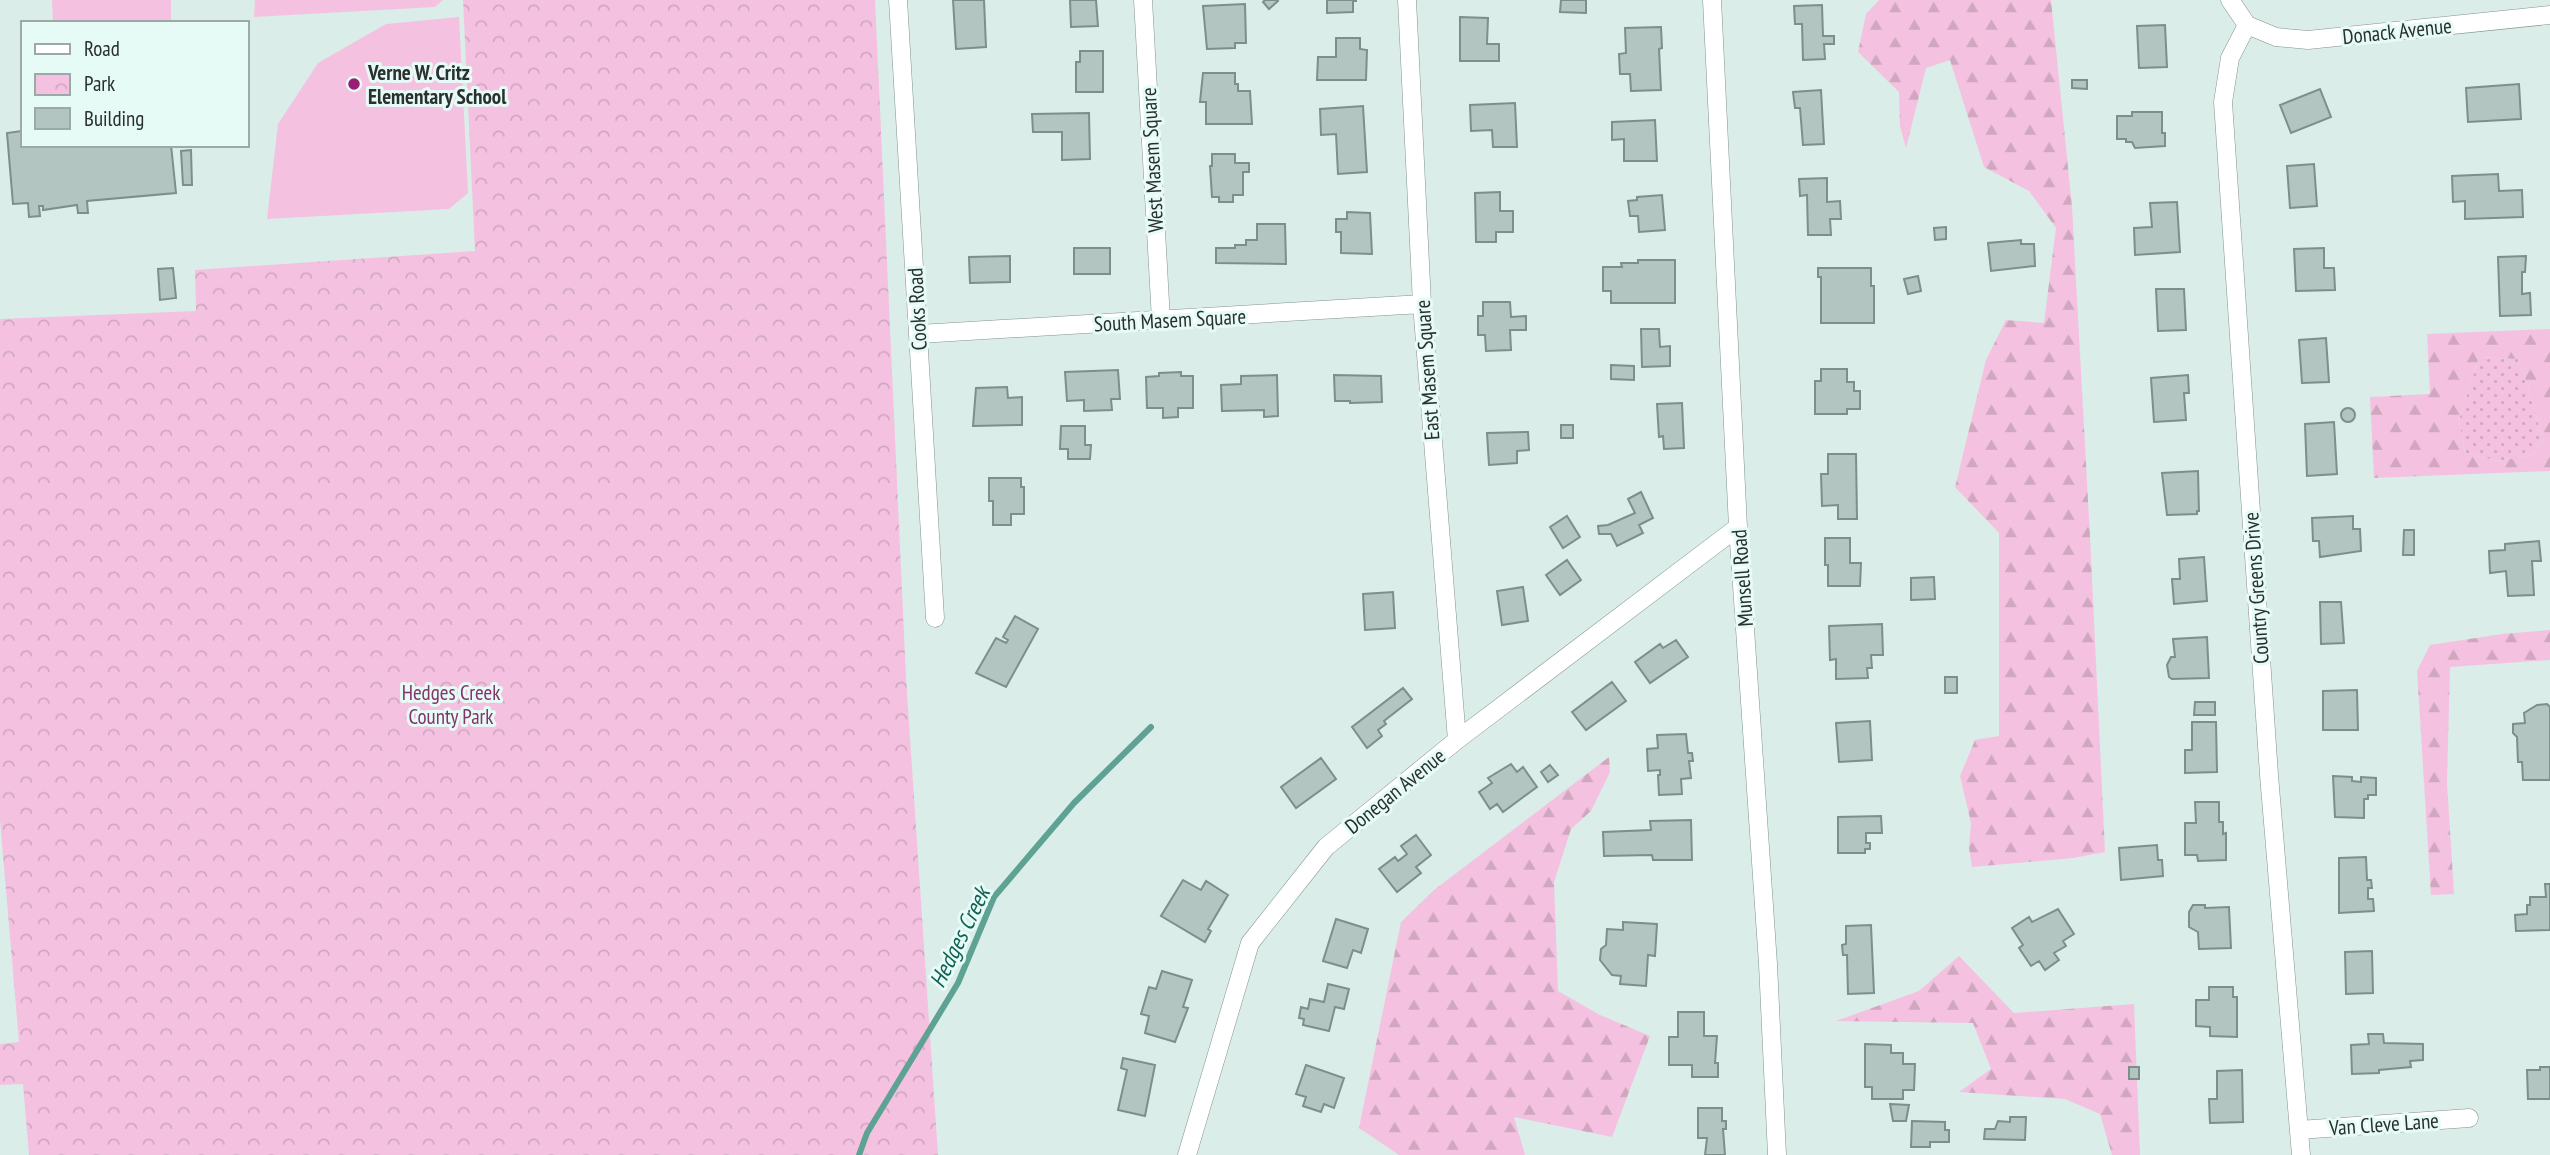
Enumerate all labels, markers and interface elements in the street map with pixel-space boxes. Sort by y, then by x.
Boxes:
street label: Donack Avenue [2341,12,2453,50]
legend [21,21,248,147]
text: Road [84,35,120,62]
place label: Verne W. Critz Elementary School [367,59,507,110]
text: Park [84,70,115,97]
marker: Verne W. Critz Elementary School [346,76,362,92]
street label: West Masem Square [1135,87,1169,233]
text: Building [84,105,144,132]
street label: Cooks Road [901,267,933,351]
street label: East Masem Square [1409,299,1445,441]
street label: South Masem Square [1093,303,1247,337]
street label: Country Greens Drive [2237,511,2275,665]
street label: Munsell Road [1725,528,1759,628]
park label: Hedges Creek County Park [402,679,500,730]
street label: Donegan Avenue [1339,742,1451,840]
water label: Hedges Creek [922,879,997,992]
street label: Van Cleve Lane [2327,1107,2440,1141]

